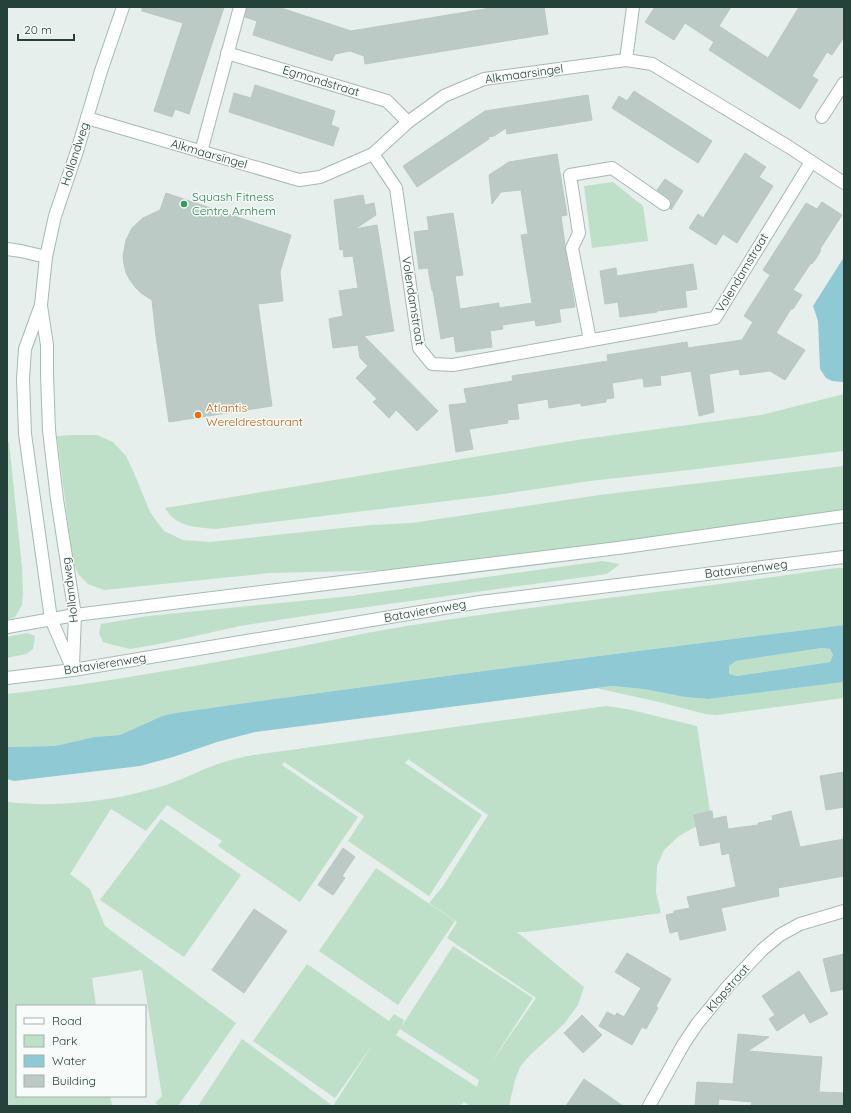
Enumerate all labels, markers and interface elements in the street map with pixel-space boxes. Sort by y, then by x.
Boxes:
scale bar [18,16,74,42]
text: 20 m [24,22,52,37]
street label: Alkmaarsingel [484,61,564,86]
street label: Egmondstraat [281,62,361,99]
street label: Hollandweg [57,120,92,188]
street label: Alkmaarsingel [169,135,249,172]
place label: Squash Fitness Centre Arnhem [192,189,276,218]
marker: Squash Fitness Centre Arnhem [179,199,189,209]
street label: Volendamstraat [712,230,771,315]
street label: Volendamstraat [399,255,428,346]
place label: Atlantis Wereldrestaurant [206,400,303,429]
marker: Atlantis Wereldrestaurant [193,410,203,420]
street label: Hollandweg [58,556,81,624]
street label: Batavierenweg [704,556,788,581]
street label: Batavierenweg [383,596,467,625]
street label: Batavierenweg [63,650,147,677]
street label: Klapstraat [703,961,752,1015]
legend [16,1005,146,1097]
text: Road [52,1013,82,1028]
text: Park [52,1033,77,1048]
text: Water [52,1053,87,1068]
text: Building [52,1073,96,1088]

